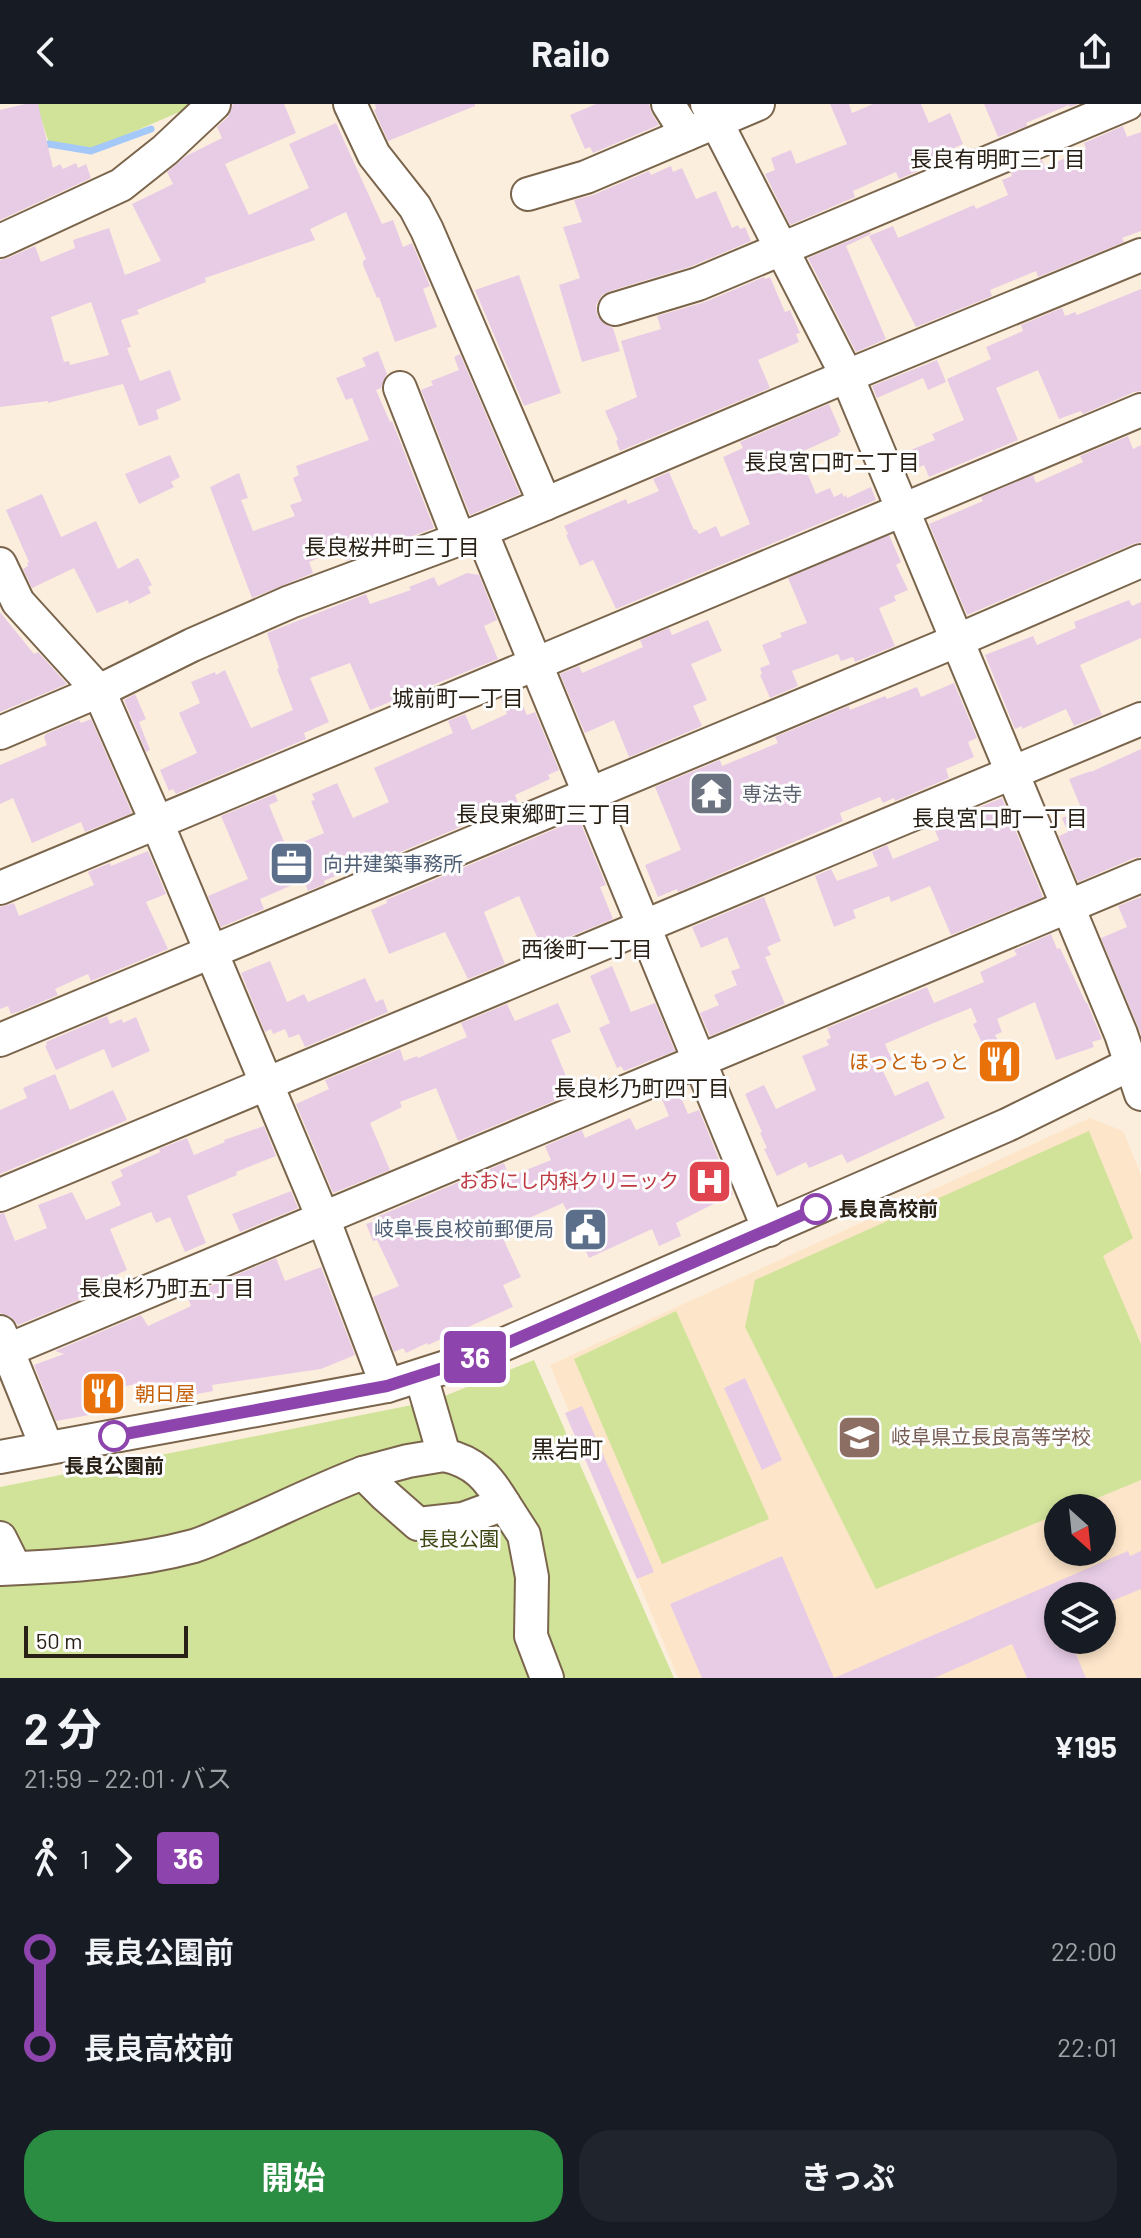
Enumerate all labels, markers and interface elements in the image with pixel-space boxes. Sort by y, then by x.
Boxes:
icon: back [24,30,68,74]
icon: share [1073,30,1117,74]
text: Railo [531,31,610,74]
district label: 長良有明町三丁目 [910,145,1086,171]
district label: 長良宮口町二丁目 [744,448,920,474]
district label: 長良桜井町三丁目 [304,533,480,559]
district label: 城前町一丁目 [392,684,524,710]
temple icon: 専法寺 [687,770,735,818]
place label: 専法寺 [742,781,802,805]
district label: 長良東郷町三丁目 [456,800,632,826]
district label: 長良宮口町一丁目 [912,804,1088,830]
office icon: 向井建築事務所 [268,840,316,888]
place label: 向井建築事務所 [323,851,463,875]
district label: 西後町一丁目 [521,935,653,961]
restaurant icon: ほっともっと [976,1038,1024,1086]
place label: ほっともっと [849,1049,969,1073]
district label: 長良杉乃町四丁目 [554,1074,730,1100]
hospital icon: おおにし内科クリニック [686,1157,734,1205]
place label: おおにし内科クリニック [459,1168,679,1192]
marker: 長良高校前 [801,1194,831,1224]
place label: 長良高校前 [838,1196,938,1220]
public building icon: 岐阜長良校前郵便局 [561,1205,609,1253]
place label: 岐阜長良校前郵便局 [374,1216,554,1240]
district label: 長良杉乃町五丁目 [79,1274,255,1300]
line badge: 36 [439,1331,511,1383]
text: 36 [460,1340,490,1374]
restaurant icon: 朝日屋 [80,1370,128,1418]
place label: 朝日屋 [135,1381,195,1405]
school or university icon: 岐阜県立長良高等学校 [836,1413,884,1461]
marker: 長良公園前 [99,1421,129,1451]
place label: 岐阜県立長良高等学校 [891,1424,1091,1448]
district label: 黒岩町 [531,1434,603,1463]
place label: 長良公園前 [64,1453,164,1477]
north arrow [1044,1494,1116,1566]
map controls [1044,1494,1116,1654]
park label: 長良公園 [419,1526,499,1550]
button: layers [1044,1582,1116,1654]
scale bar [24,1622,188,1658]
text: 50 m [36,1627,82,1653]
text: 2 分 [24,1701,101,1754]
text: ¥195 [1054,1728,1117,1764]
text: 21:59 – 22:01 · バス [24,1762,232,1793]
icon: walk [24,1836,68,1880]
icon: forward [101,1836,145,1880]
text: 36 [173,1841,203,1875]
text: 1 [80,1843,89,1874]
text: 長良公園前 [84,1933,234,1969]
text: 22:00 [1051,1935,1117,1966]
text: 長良高校前 [84,2029,234,2065]
text: 22:01 [1057,2031,1117,2062]
button: 開始 [24,2130,563,2222]
button: きっぷ [579,2130,1117,2222]

